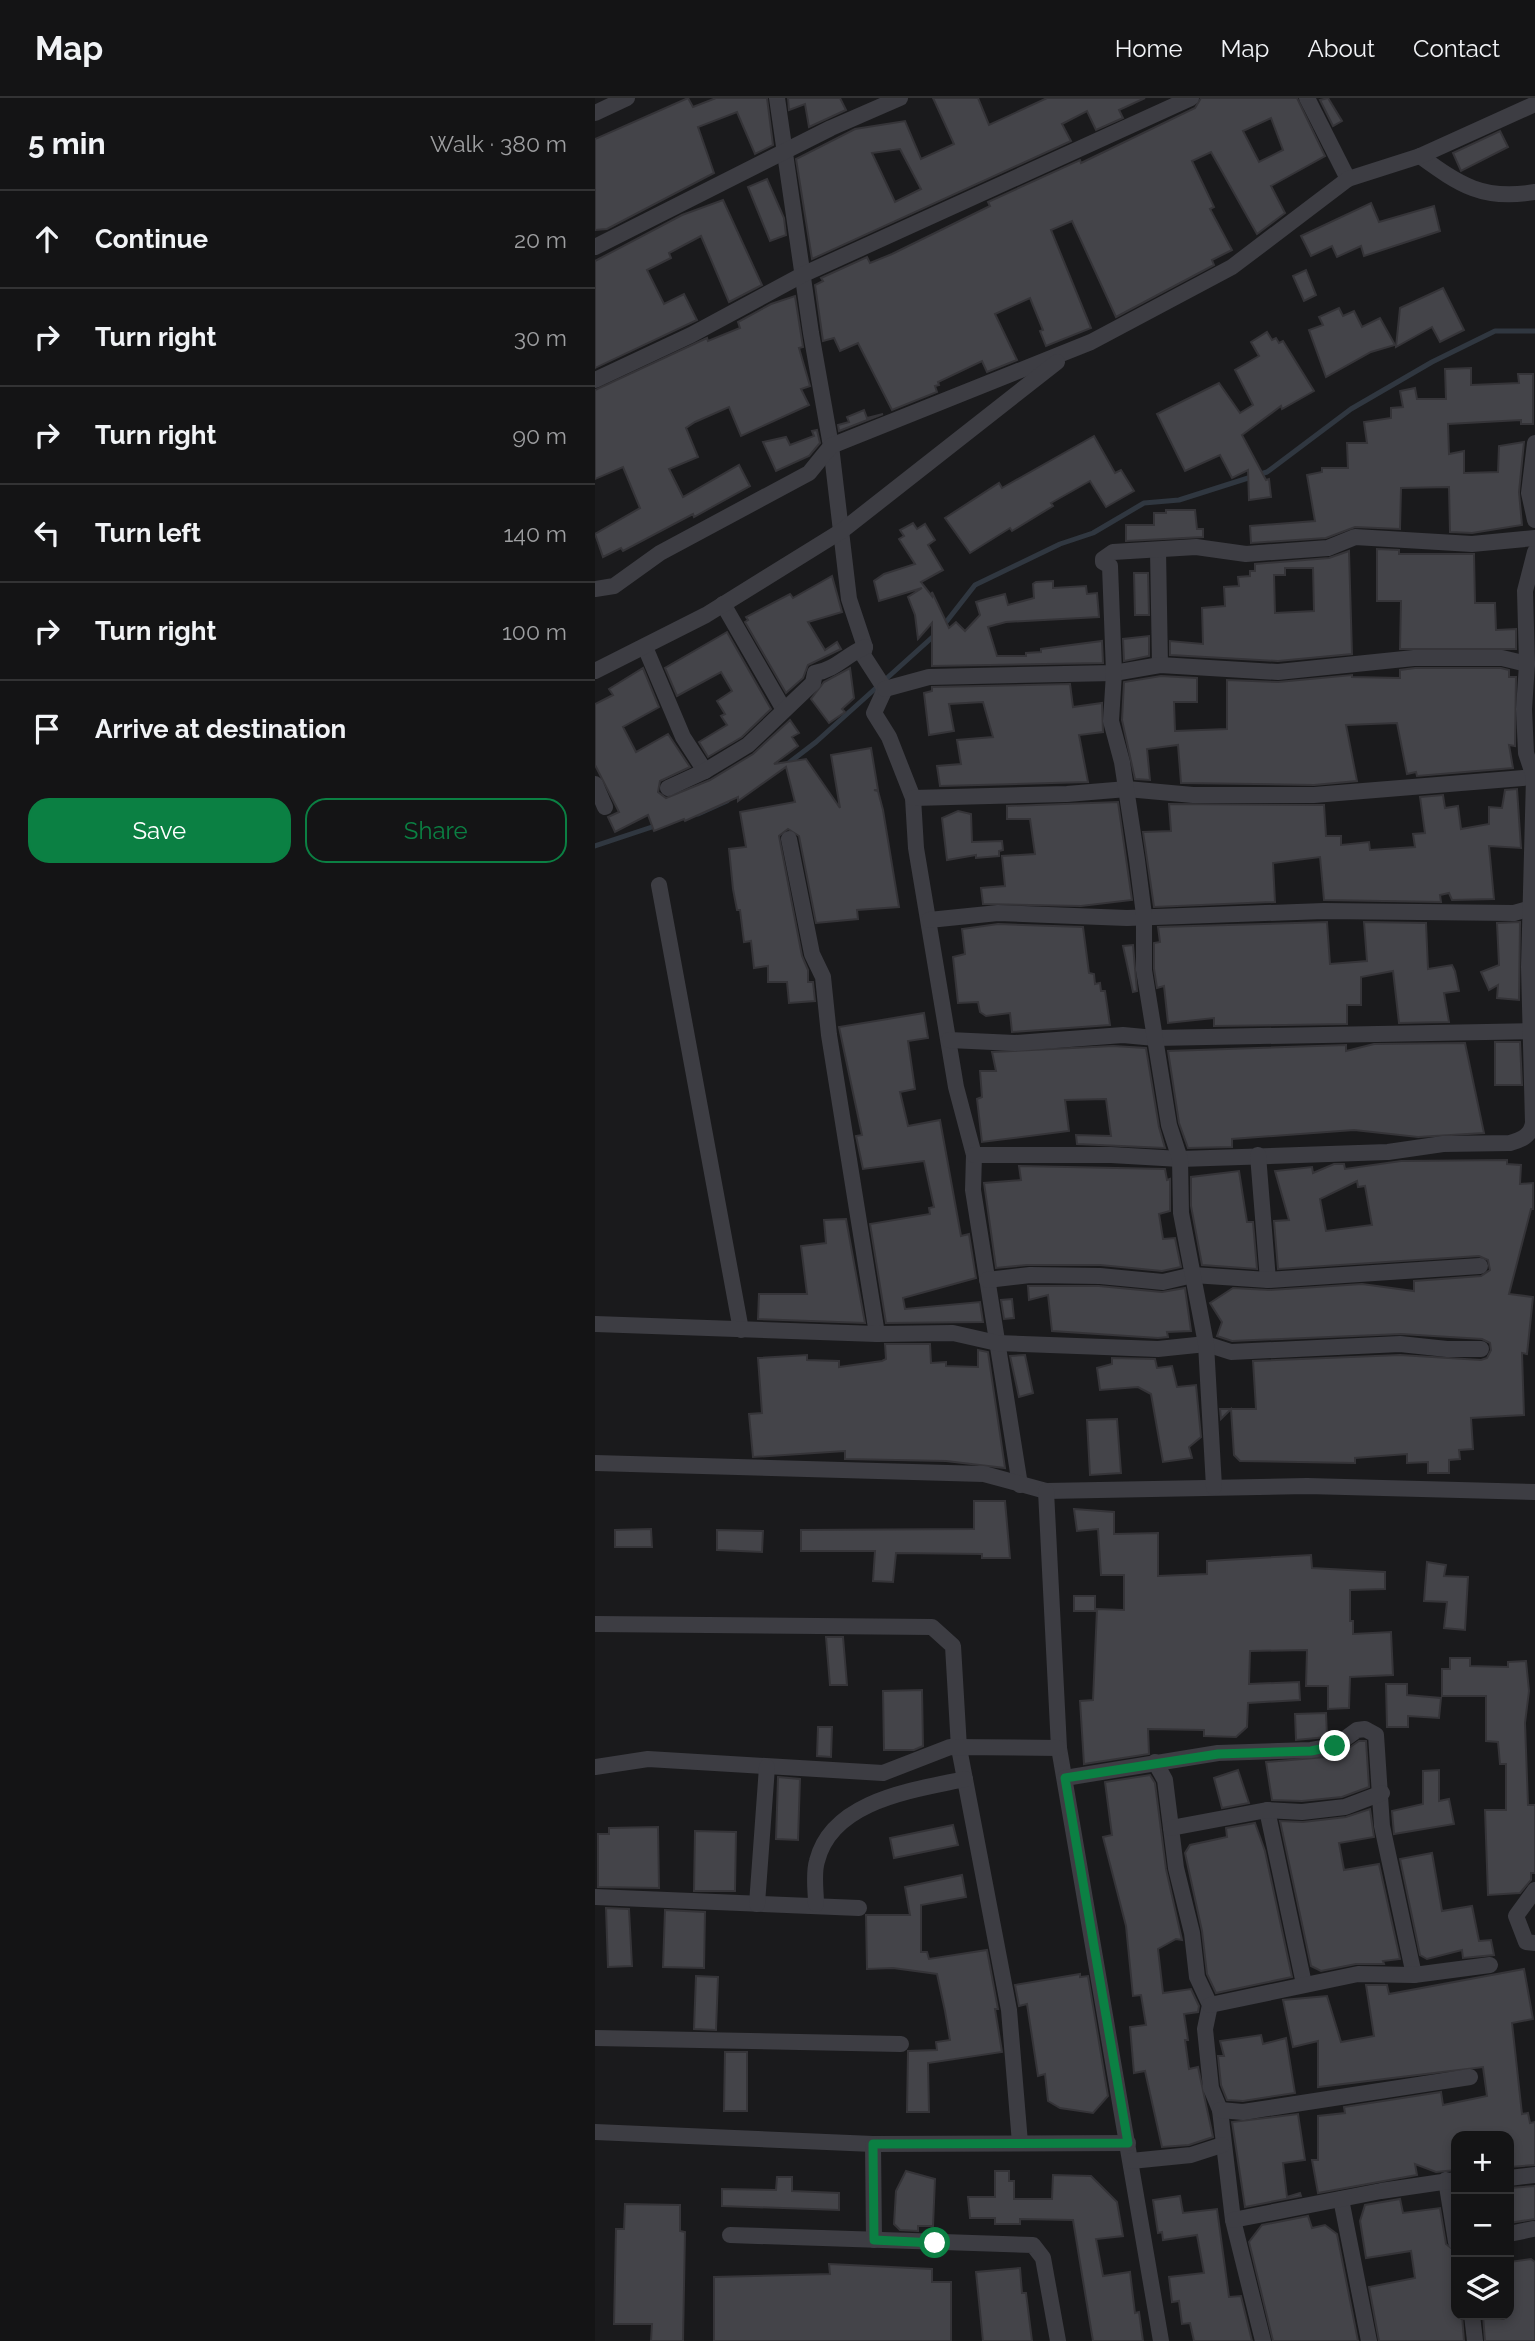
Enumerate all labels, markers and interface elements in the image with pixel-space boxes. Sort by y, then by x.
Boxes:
text: Map [35,29,103,68]
text: Home [1115,34,1183,63]
text: Map [1221,34,1269,63]
text: About [1307,34,1375,63]
text: Contact [1413,34,1500,63]
text: 5 min [28,126,106,161]
text: Walk · 380 m [430,130,567,157]
icon: ahead [28,220,66,258]
text: Continue [95,224,208,254]
text: 20 m [514,226,567,253]
icon: right [28,318,66,356]
text: Turn right [95,322,216,352]
text: 30 m [514,324,567,351]
icon: right [28,416,66,454]
text: Turn right [95,420,216,450]
text: 90 m [512,422,567,449]
icon: left [28,514,66,552]
text: Turn left [95,518,201,548]
text: 140 m [504,520,567,547]
icon: right [28,612,66,650]
text: Turn right [95,616,216,646]
text: 100 m [502,618,567,645]
icon: arrive [28,710,66,748]
text: Arrive at destination [95,714,346,744]
button: Save [28,798,291,863]
button: Share [305,798,567,863]
route end [1319,1730,1350,1761]
map controls [1451,2131,1514,2320]
button: + [1451,2131,1514,2194]
button: − [1451,2194,1514,2257]
route start [919,2227,950,2258]
button: layers [1451,2257,1514,2320]

